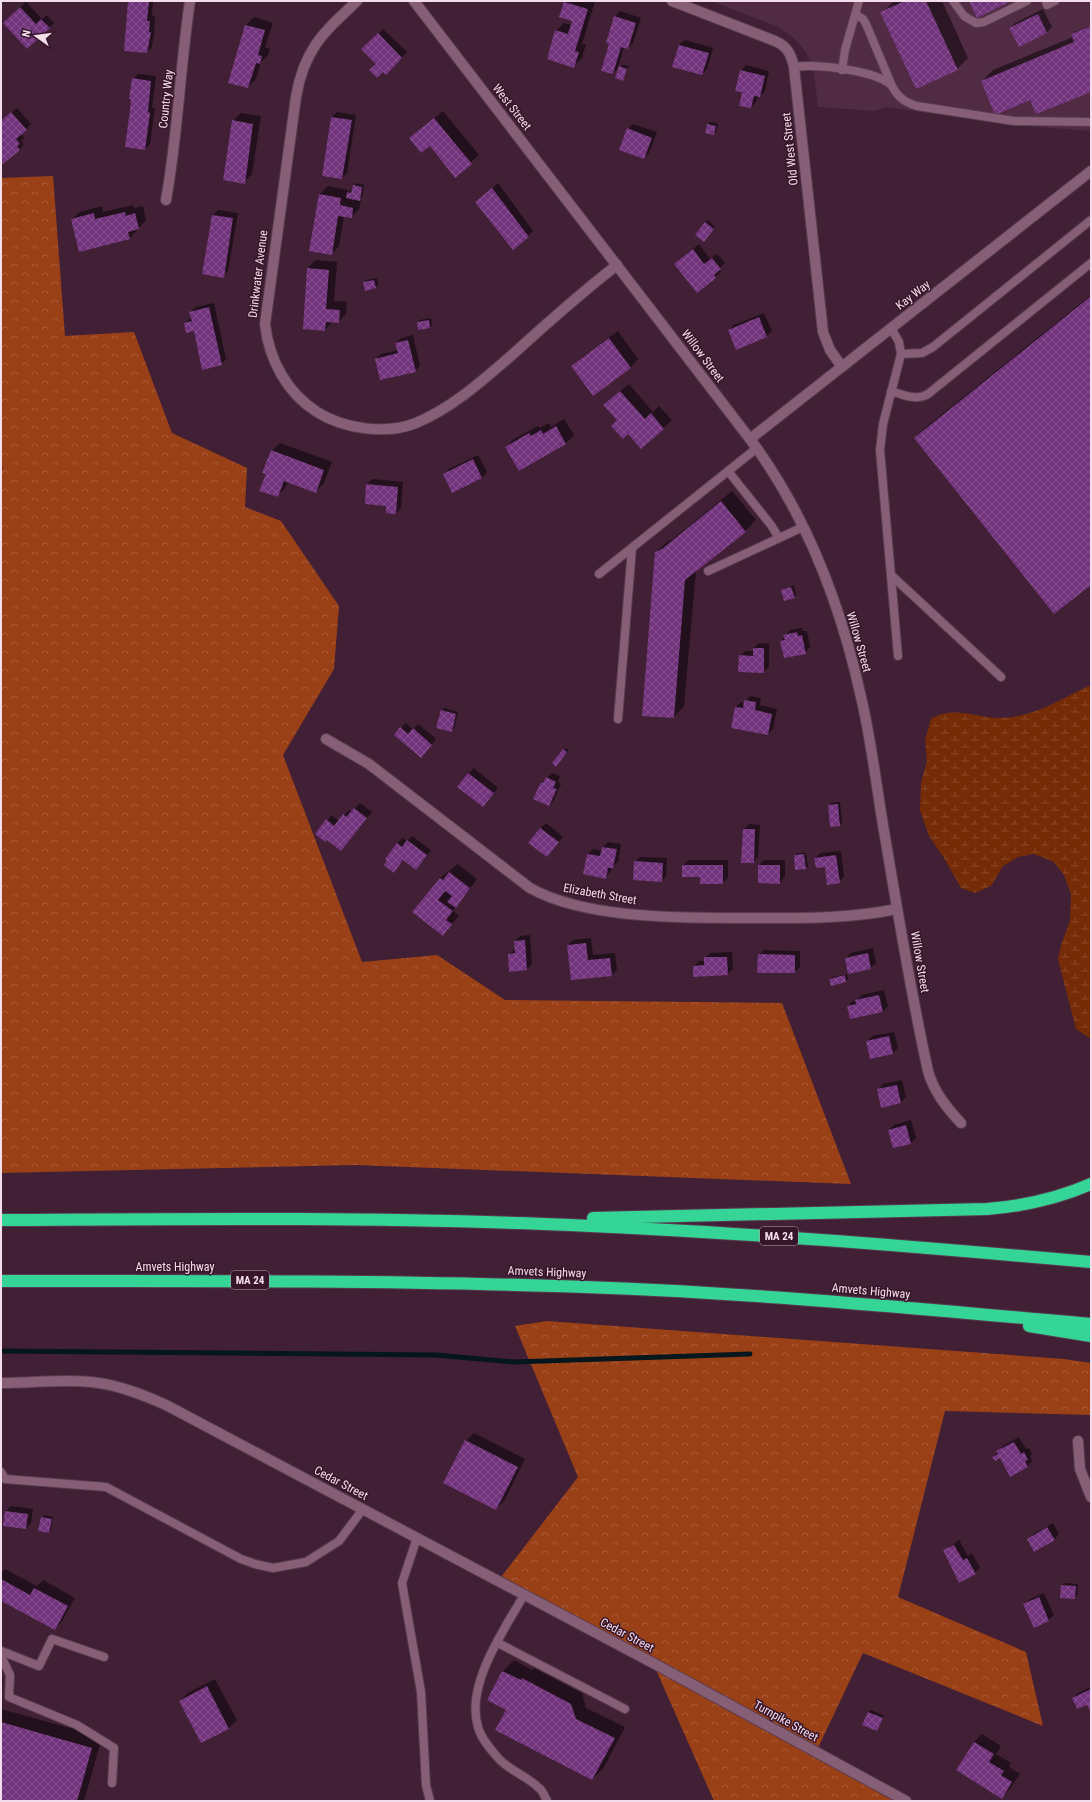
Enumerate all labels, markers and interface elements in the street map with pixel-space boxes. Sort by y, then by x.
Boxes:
north arrow [16,16,56,56]
text: N [20,29,34,39]
street label: Country Way [156,69,176,129]
street label: West Street [490,81,535,133]
street label: Old West Street [779,111,801,186]
street label: Drinkwater Avenue [246,229,270,319]
street label: Kay Way [893,277,933,313]
street label: Willow Street [679,327,728,385]
street label: Willow Street [844,610,874,674]
street label: Elizabeth Street [562,881,638,907]
street label: Willow Street [908,930,932,994]
road number: MA 24 [760,1227,798,1245]
street label: Amvets Highway [136,1260,214,1274]
street label: Amvets Highway [507,1264,587,1280]
road number: MA 24 [231,1271,269,1289]
street label: Amvets Highway [831,1281,911,1301]
street label: Cedar Street [312,1463,371,1503]
street label: Cedar Street [598,1615,657,1655]
street label: Turnpike Street [751,1698,821,1745]

